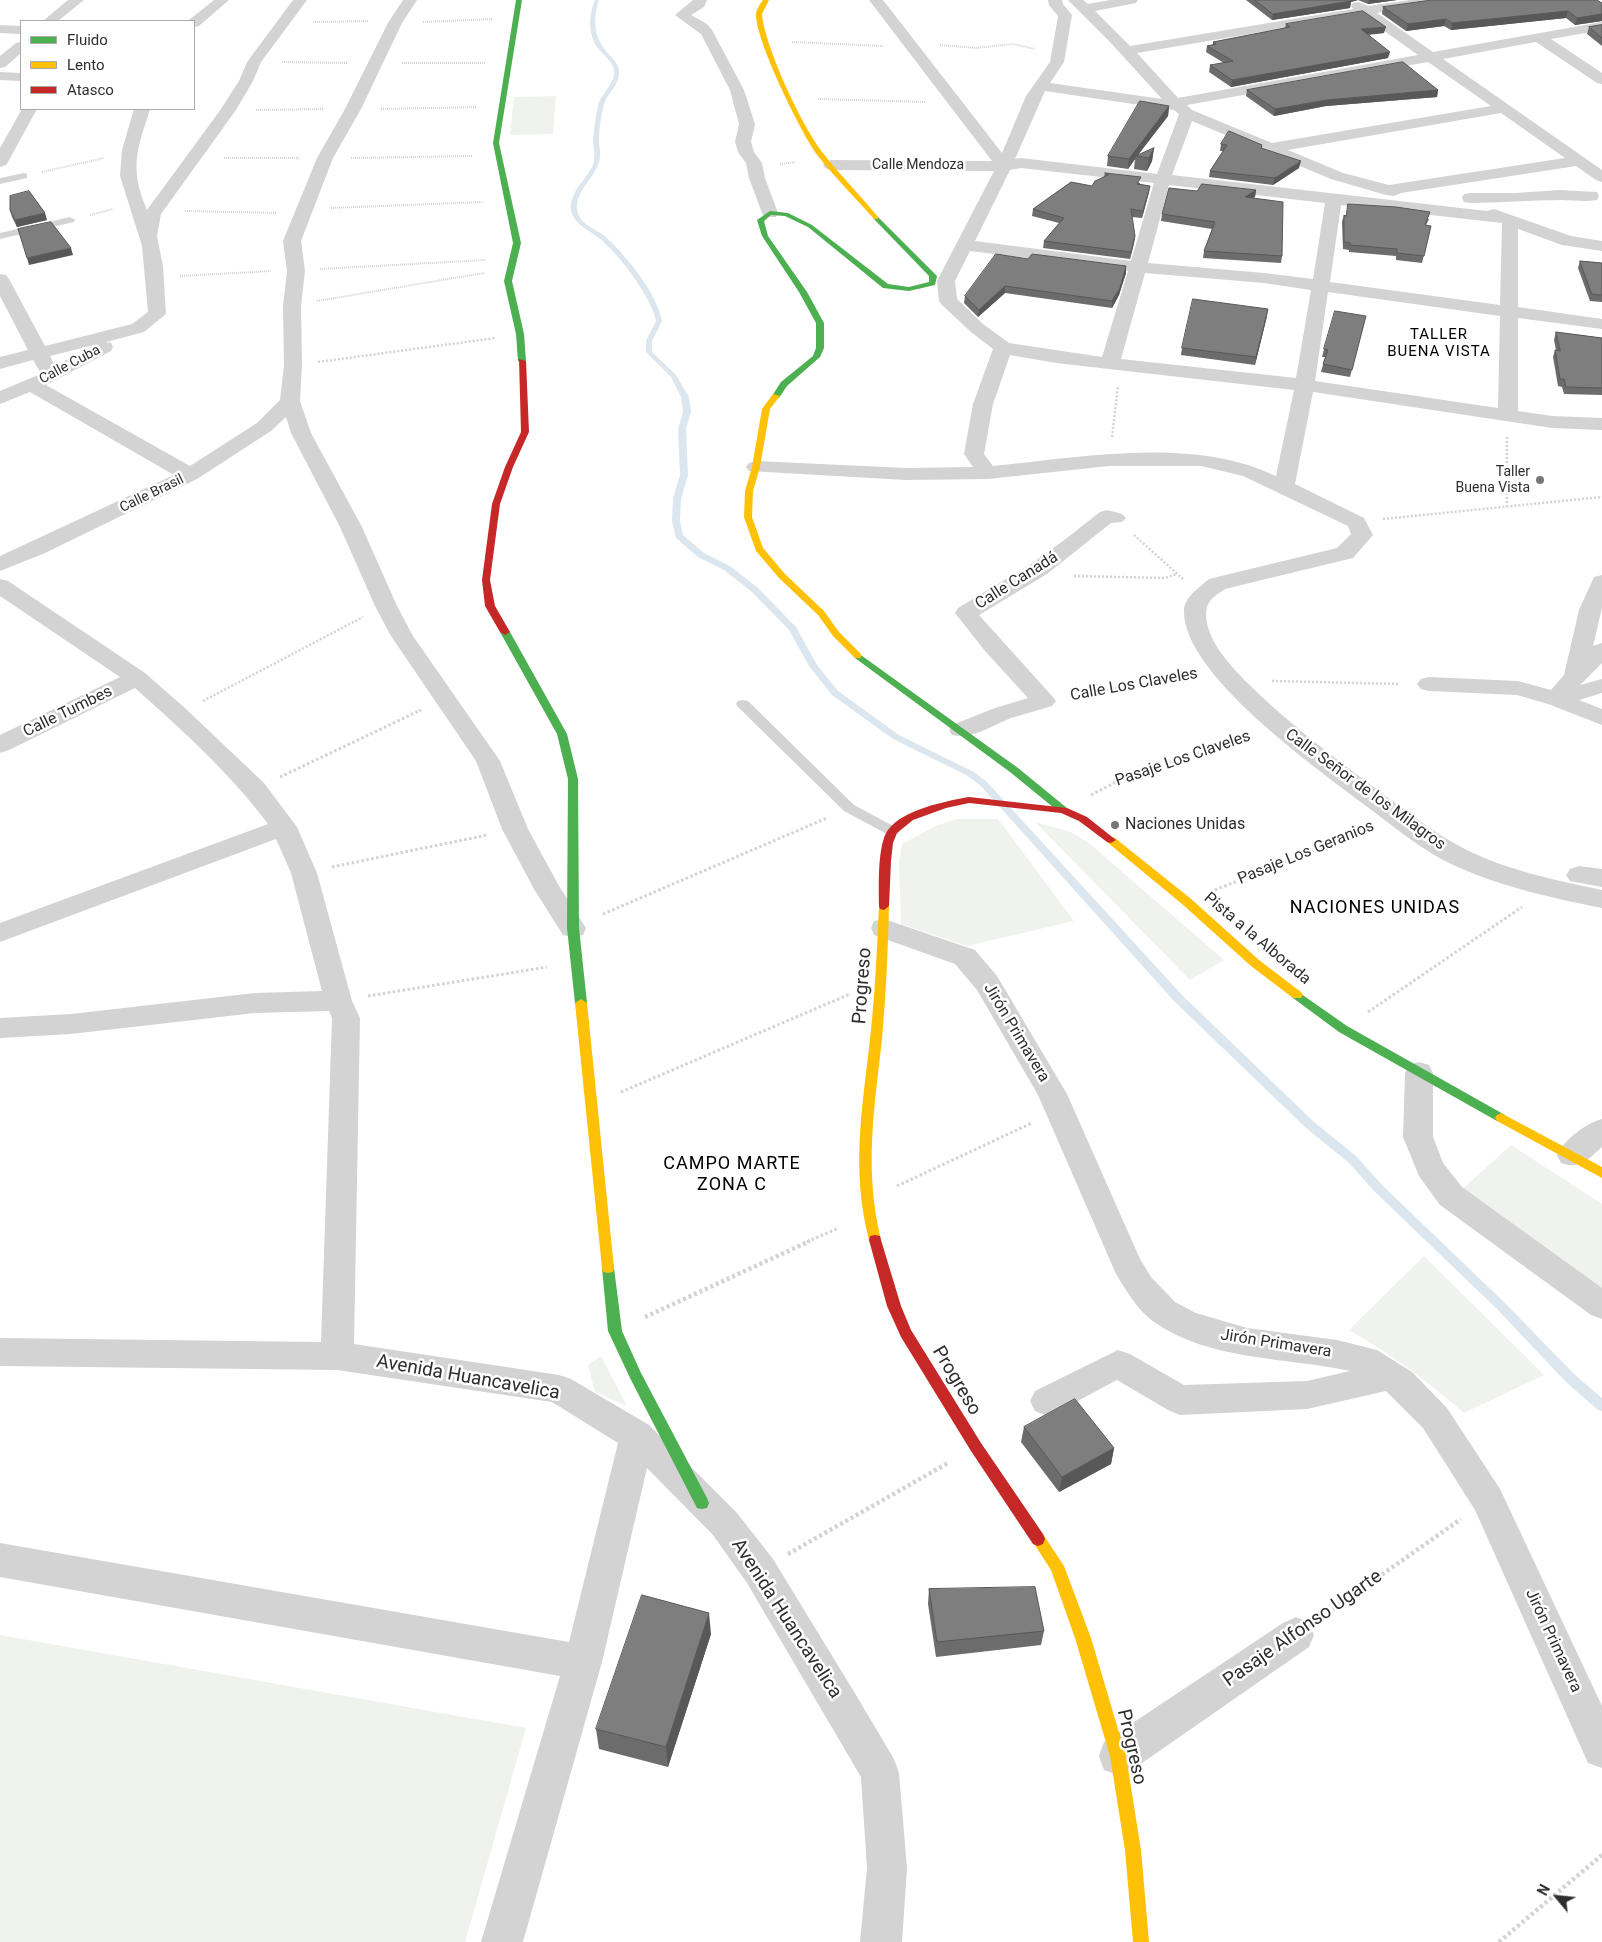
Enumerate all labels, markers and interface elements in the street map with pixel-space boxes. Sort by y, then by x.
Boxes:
legend [20,20,195,110]
text: Fluido [67,31,108,49]
text: Lento [67,56,105,74]
text: Atasco [67,81,114,99]
street label: Calle Mendoza [872,157,964,173]
district label: TALLER BUENA VISTA [1386,326,1492,361]
street label: Calle Cuba [37,342,103,388]
place label: Taller Buena Vista [1456,464,1530,497]
street label: Calle Brasil [117,471,187,517]
marker: Taller Buena Vista [1534,474,1546,486]
street label: Calle Canadá [972,548,1062,614]
street label: Calle Los Claveles [1069,664,1199,706]
street label: Calle Tumbes [20,682,116,742]
street label: Calle Señor de los Milagros [1281,725,1449,855]
street label: Pasaje Los Claveles [1113,727,1253,791]
place label: Naciones Unidas [1125,815,1245,835]
street label: Pasaje Los Geranios [1235,817,1377,889]
marker: Naciones Unidas [1109,819,1121,831]
street label: Pista a la Alborada [1200,889,1314,989]
district label: NACIONES UNIDAS [1288,897,1462,919]
street label: Progreso [849,947,877,1025]
street label: Jirón Primavera [979,980,1053,1086]
district label: CAMPO MARTE ZONA C [662,1153,802,1196]
street label: Jirón Primavera [1219,1326,1333,1362]
street label: Progreso [926,1342,986,1420]
street label: Avenida Huancavelica [375,1351,561,1405]
street label: Avenida Huancavelica [726,1535,846,1703]
street label: Pasaje Alfonso Ugarte [1219,1566,1387,1692]
street label: Jirón Primavera [1521,1586,1585,1696]
street label: Progreso [1111,1707,1151,1787]
north arrow [1532,1872,1582,1922]
text: N [1534,1882,1553,1898]

